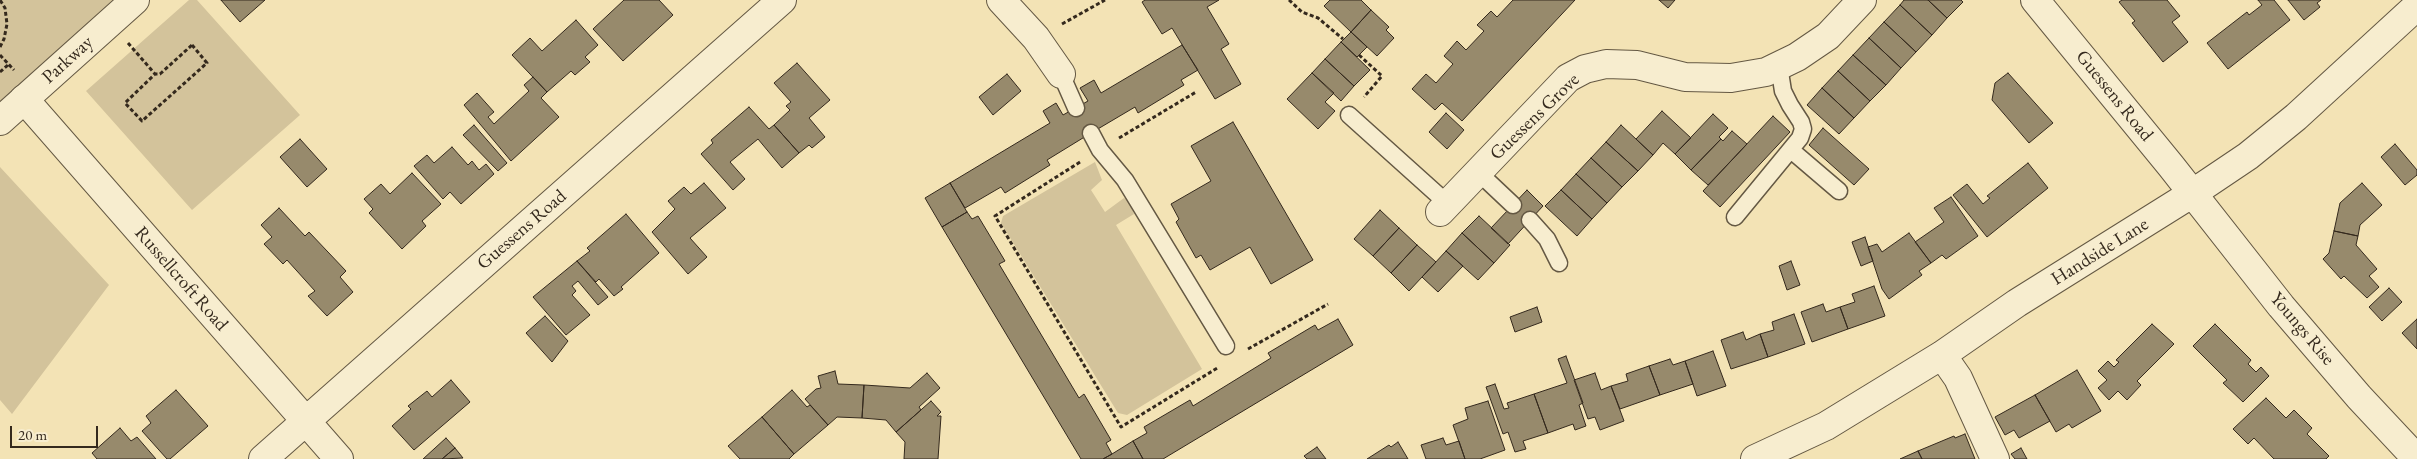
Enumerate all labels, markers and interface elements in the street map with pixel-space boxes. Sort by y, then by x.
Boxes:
street label: Parkway [38,31,98,89]
street label: Guessens Road [2070,46,2158,146]
street label: Guessens Grove [1486,69,1584,165]
street label: Guessens Road [473,185,571,275]
street label: Handside Lane [2047,213,2153,291]
street label: Russellcroft Road [129,222,233,336]
street label: Youngs Rise [2265,288,2339,370]
scale bar [12,416,100,448]
text: 20 m [18,425,47,444]

